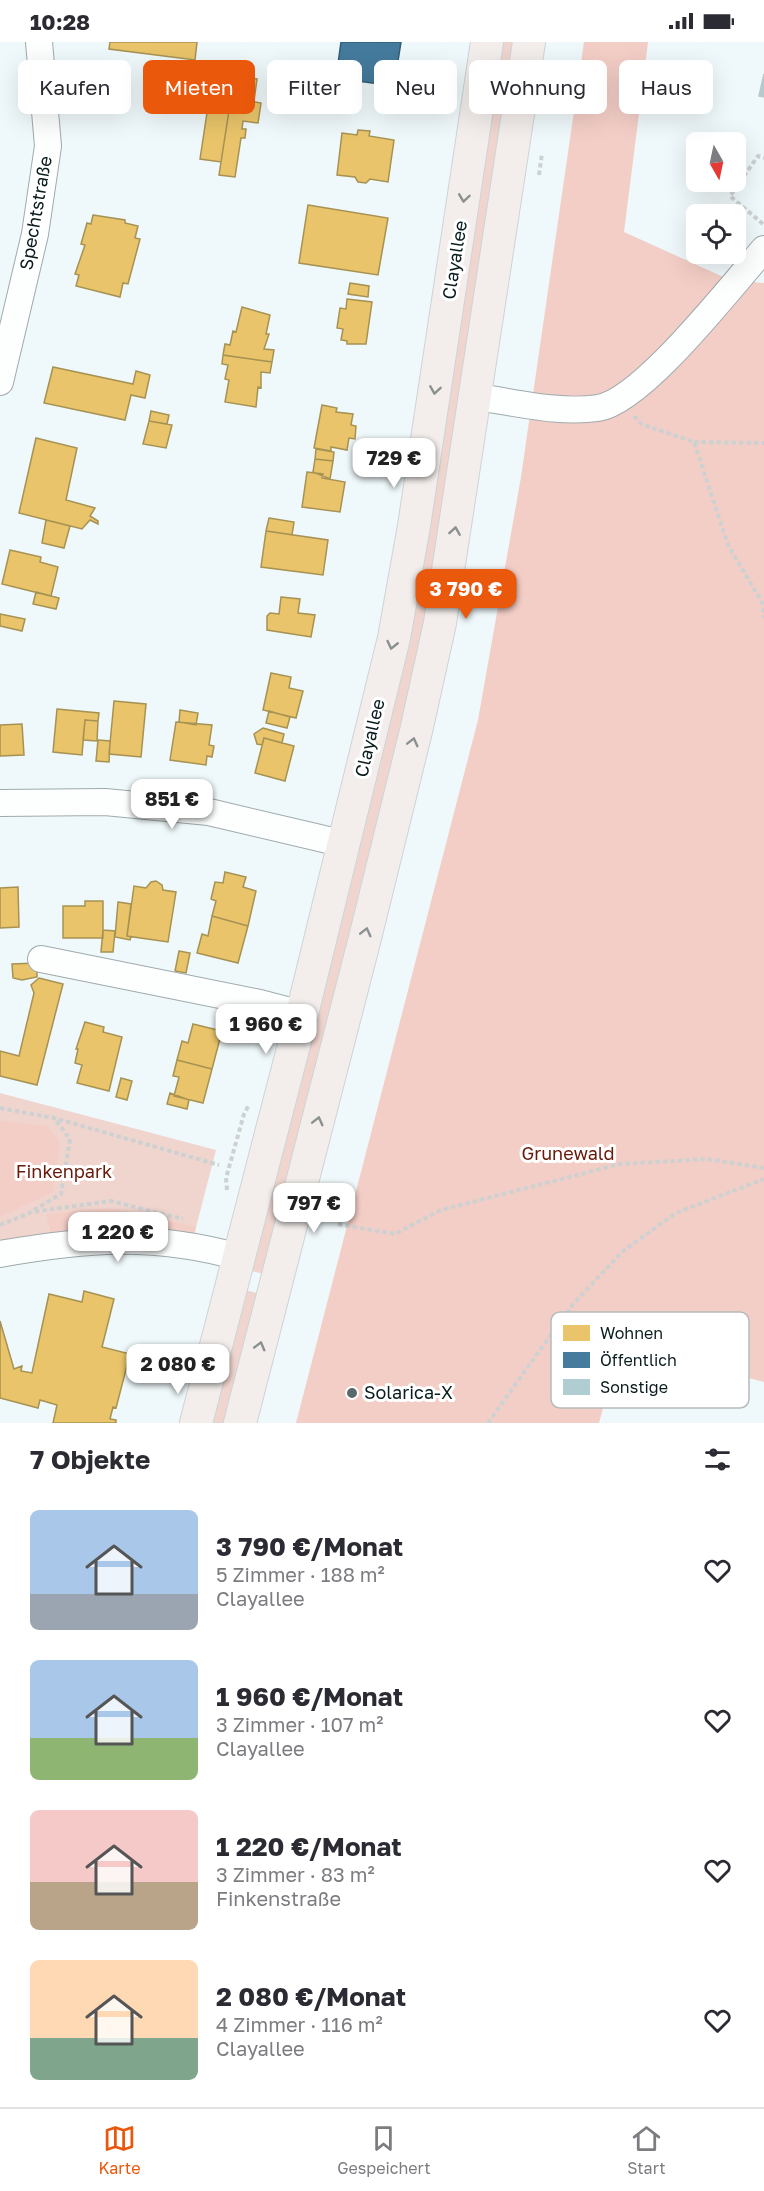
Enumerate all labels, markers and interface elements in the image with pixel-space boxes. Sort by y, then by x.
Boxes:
text: 10:28 [30,8,90,35]
chip: Kaufen [18,60,131,114]
chip: Mieten [143,60,255,114]
chip: Filter [267,60,362,114]
chip: Neu [374,60,457,114]
chip: Wohnung [469,60,607,114]
chip: Haus [619,60,713,114]
north arrow [686,132,746,192]
map controls [686,132,746,264]
street label: Spechtstraße [14,154,56,272]
one-way arrow [459,193,471,202]
button: locate [686,204,746,264]
street label: Clayallee [437,219,471,301]
one-way arrow [429,386,441,395]
pin: 729 € [352,438,436,489]
text: 729 € [367,445,421,469]
one-way arrow [448,526,460,535]
pin: 3 790 € [411,569,521,620]
text: 3 790 € [430,576,502,600]
one-way arrow [386,639,399,649]
street label: Clayallee [349,696,389,779]
one-way arrow [406,738,419,748]
pin: 851 € [130,779,214,830]
text: 851 € [145,786,199,810]
one-way arrow [359,927,372,937]
pin: 1 960 € [211,1004,321,1055]
text: 1 960 € [230,1011,302,1035]
one-way arrow [311,1116,323,1126]
park label: Grunewald [522,1142,614,1164]
park label: Finkenpark [16,1160,112,1182]
pin: 797 € [272,1183,356,1234]
text: 797 € [287,1190,341,1214]
pin: 1 220 € [63,1212,173,1263]
text: 1 220 € [82,1219,154,1243]
legend [551,1312,749,1408]
text: Wohnen [600,1323,663,1343]
one-way arrow [253,1341,265,1352]
pin: 2 080 € [123,1344,233,1395]
text: Öffentlich [600,1350,677,1370]
text: 2 080 € [140,1351,216,1375]
text: Sonstige [600,1377,668,1397]
place label: Solarica-X [364,1381,453,1403]
marker: Solarica-X [345,1386,359,1400]
icon: filters [701,1443,734,1476]
text: 7 Objekte [30,1444,150,1475]
text: 3 790 €/Monat [216,1531,403,1562]
icon: home [78,1534,150,1606]
icon: heart [701,1554,734,1587]
text: 5 Zimmer · 188 m² [216,1562,385,1586]
text: Clayallee [216,1586,305,1610]
text: 1 960 €/Monat [216,1681,403,1712]
icon: home [78,1684,150,1756]
icon: heart [701,1704,734,1737]
text: 3 Zimmer · 107 m² [216,1712,383,1736]
text: Clayallee [216,1736,305,1760]
text: 1 220 €/Monat [216,1831,402,1862]
icon: home [78,1834,150,1906]
icon: heart [701,1854,734,1887]
text: 3 Zimmer · 83 m² [216,1862,375,1886]
text: Finkenstraße [216,1886,341,1910]
text: 2 080 €/Monat [216,1981,406,2012]
icon: home [78,1984,150,2056]
icon: heart [701,2004,734,2037]
text: 4 Zimmer · 116 m² [216,2012,383,2036]
text: Clayallee [216,2036,305,2060]
tab: Karte [98,2122,141,2178]
tab: Gespeichert [337,2122,431,2178]
tab: Start [627,2122,666,2178]

